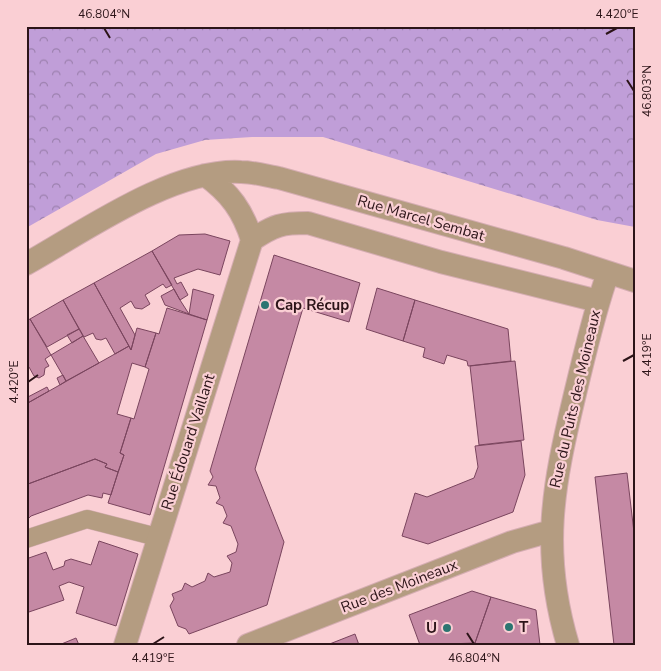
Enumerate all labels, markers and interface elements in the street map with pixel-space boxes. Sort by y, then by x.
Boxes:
text: 46.804°N [78,6,130,22]
text: 4.420°E [596,6,638,22]
text: 46.803°N [639,65,655,117]
street label: Rue Marcel Sembat [355,190,488,246]
place label: Cap Récup [275,295,349,315]
marker: Cap Récup [259,299,271,311]
street label: Rue du Puits des Moineaux [545,308,605,490]
text: 4.419°E [639,334,655,376]
text: 4.420°E [6,361,22,403]
street label: Rue Édouard Vaillant [157,371,220,513]
street label: Rue des Moineaux [338,554,460,617]
place label: T [519,617,529,637]
place label: U [426,618,437,638]
marker: T [503,621,515,633]
marker: U [441,622,453,634]
text: 4.419°E [132,650,174,666]
text: 46.804°N [448,650,500,666]

